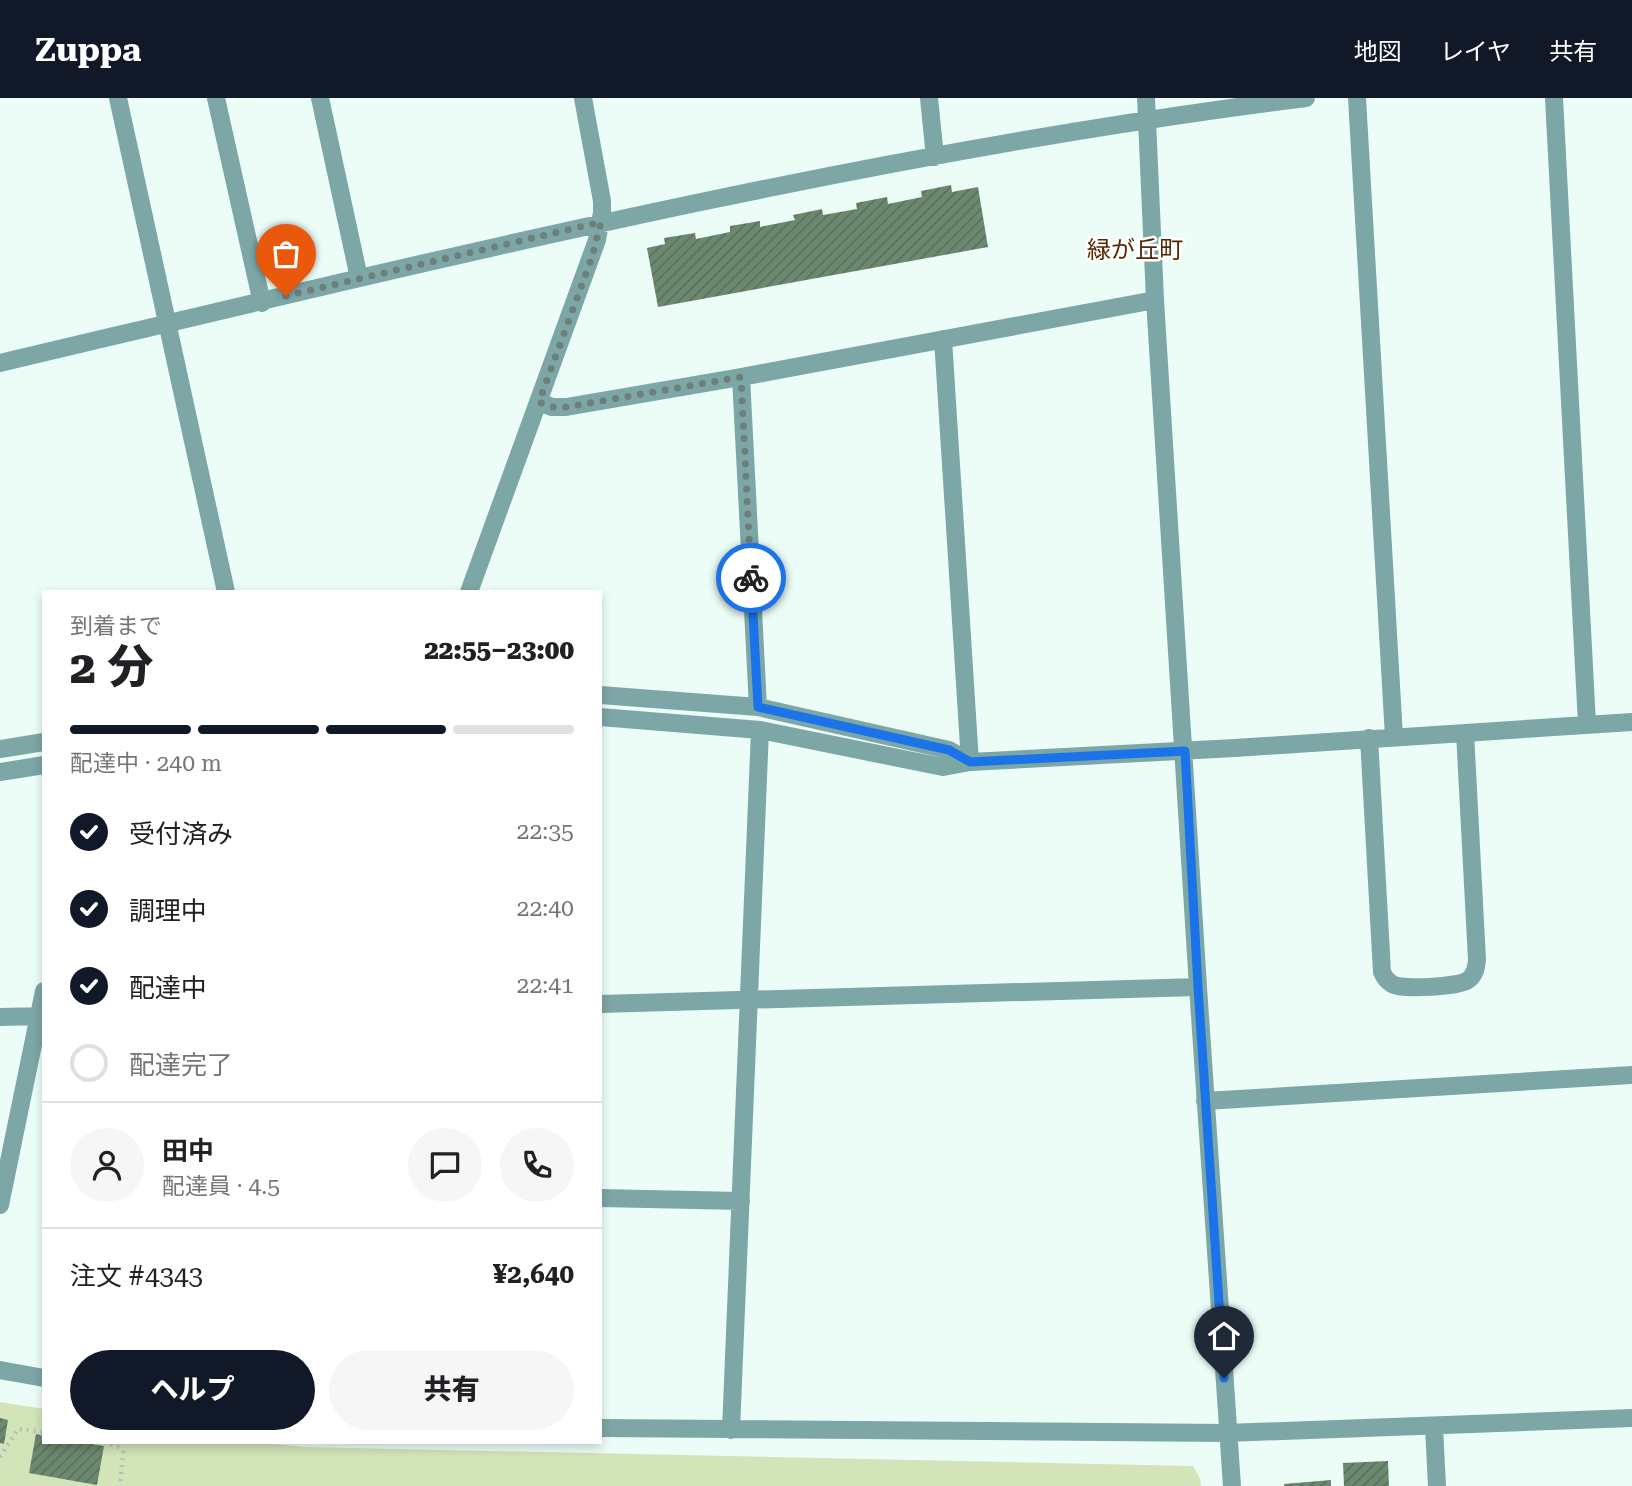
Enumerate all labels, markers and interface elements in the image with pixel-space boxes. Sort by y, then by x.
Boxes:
text: Zuppa [35,30,141,69]
text: 地図 [1354,38,1402,66]
text: レイヤ [1440,38,1511,66]
text: 共有 [1549,38,1597,66]
pin [256,224,316,296]
icon: bag [267,235,305,273]
district label: 緑が丘町 [1087,236,1183,264]
courier [716,543,786,613]
icon: bike [732,559,770,597]
text: 到着まで [70,613,162,640]
text: 22:55–23:00 [424,635,574,665]
text: 2 分 [70,640,153,694]
text: 配達中 · 240 m [70,750,222,777]
icon: check [70,813,108,851]
text: 22:35 [517,818,574,845]
text: 受付済み [129,819,233,849]
icon: check [70,890,108,928]
text: 22:40 [517,895,574,922]
text: 調理中 [129,896,207,926]
icon: check [70,967,108,1005]
text: 22:41 [517,972,574,999]
text: 配達中 [129,973,207,1003]
text: 配達完了 [129,1050,233,1080]
button: person [70,1128,144,1202]
button: chat [408,1128,482,1202]
button: phone [500,1128,574,1202]
text: 田中 [162,1136,214,1166]
text: 配達員 · 4.5 [162,1173,280,1200]
text: ¥2,640 [493,1259,574,1289]
text: 注文 #4343 [70,1261,203,1291]
pin [1194,1306,1254,1378]
icon: home [1205,1317,1243,1355]
button: ヘルプ [70,1350,315,1430]
button: 共有 [329,1350,574,1430]

